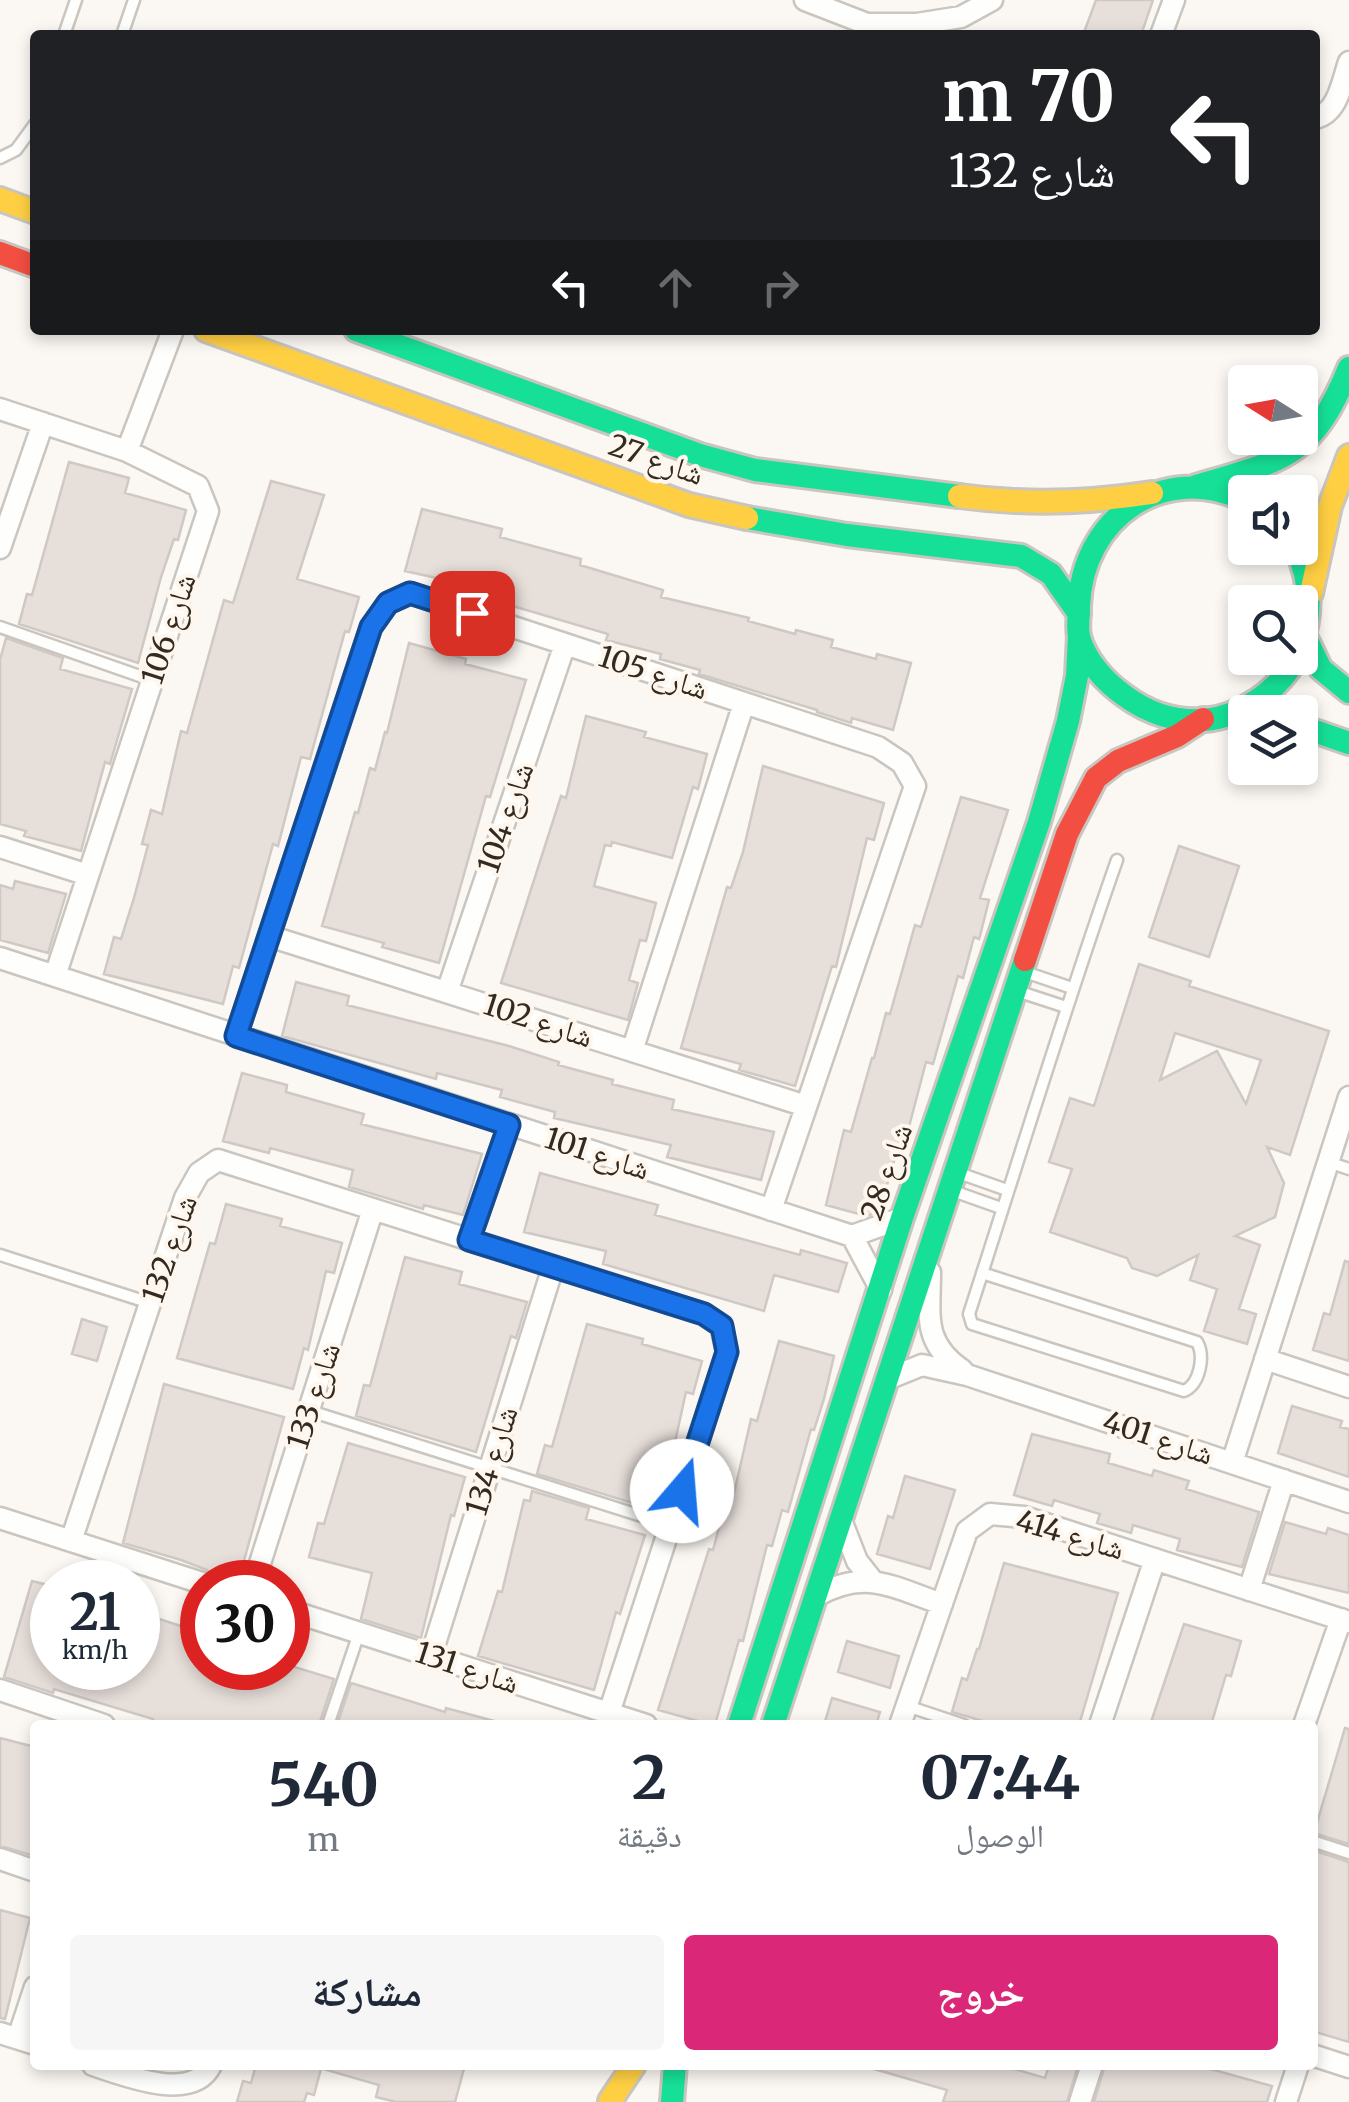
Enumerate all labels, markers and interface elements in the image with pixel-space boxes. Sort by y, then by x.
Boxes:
text: 70 m [942,52,1115,140]
icon: left [1150,70,1280,200]
text: شارع 132 [949,143,1115,199]
icon: left [543,260,598,315]
icon: ahead [648,260,703,315]
icon: right [753,260,808,315]
north arrow [1228,365,1318,455]
map controls [1228,365,1318,785]
street label: شارع 27 [603,425,709,494]
button: sound [1228,475,1318,565]
street label: شارع 106 [132,569,205,689]
pin [430,571,515,656]
button: search [1228,585,1318,675]
icon: arrive [445,586,500,641]
street label: شارع 105 [594,637,713,708]
button: layers [1228,695,1318,785]
street label: شارع 104 [469,758,543,878]
street label: شارع 102 [479,985,598,1056]
street label: شارع 101 [540,1118,655,1189]
street label: شارع 28 [852,1118,921,1225]
street label: شارع 132 [133,1190,206,1308]
street label: شارع 133 [278,1338,349,1454]
street label: شارع 401 [1098,1401,1218,1474]
street label: شارع 134 [456,1402,527,1520]
position arrow [630,1439,734,1543]
street label: شارع 414 [1011,1500,1129,1569]
speed limit sign: 30 [180,1560,310,1690]
text: 21 [69,1581,121,1644]
street label: شارع 131 [411,1633,524,1703]
text: km/h [62,1634,128,1666]
text: 2 [632,1740,667,1815]
text: 07:44 [920,1740,1080,1815]
text: 540 [268,1747,379,1822]
text: دقيقة [617,1816,682,1856]
text: الوصول [956,1816,1044,1856]
text: m [308,1820,339,1860]
button: مشاركة [70,1935,664,2050]
button: خروج [684,1935,1278,2050]

